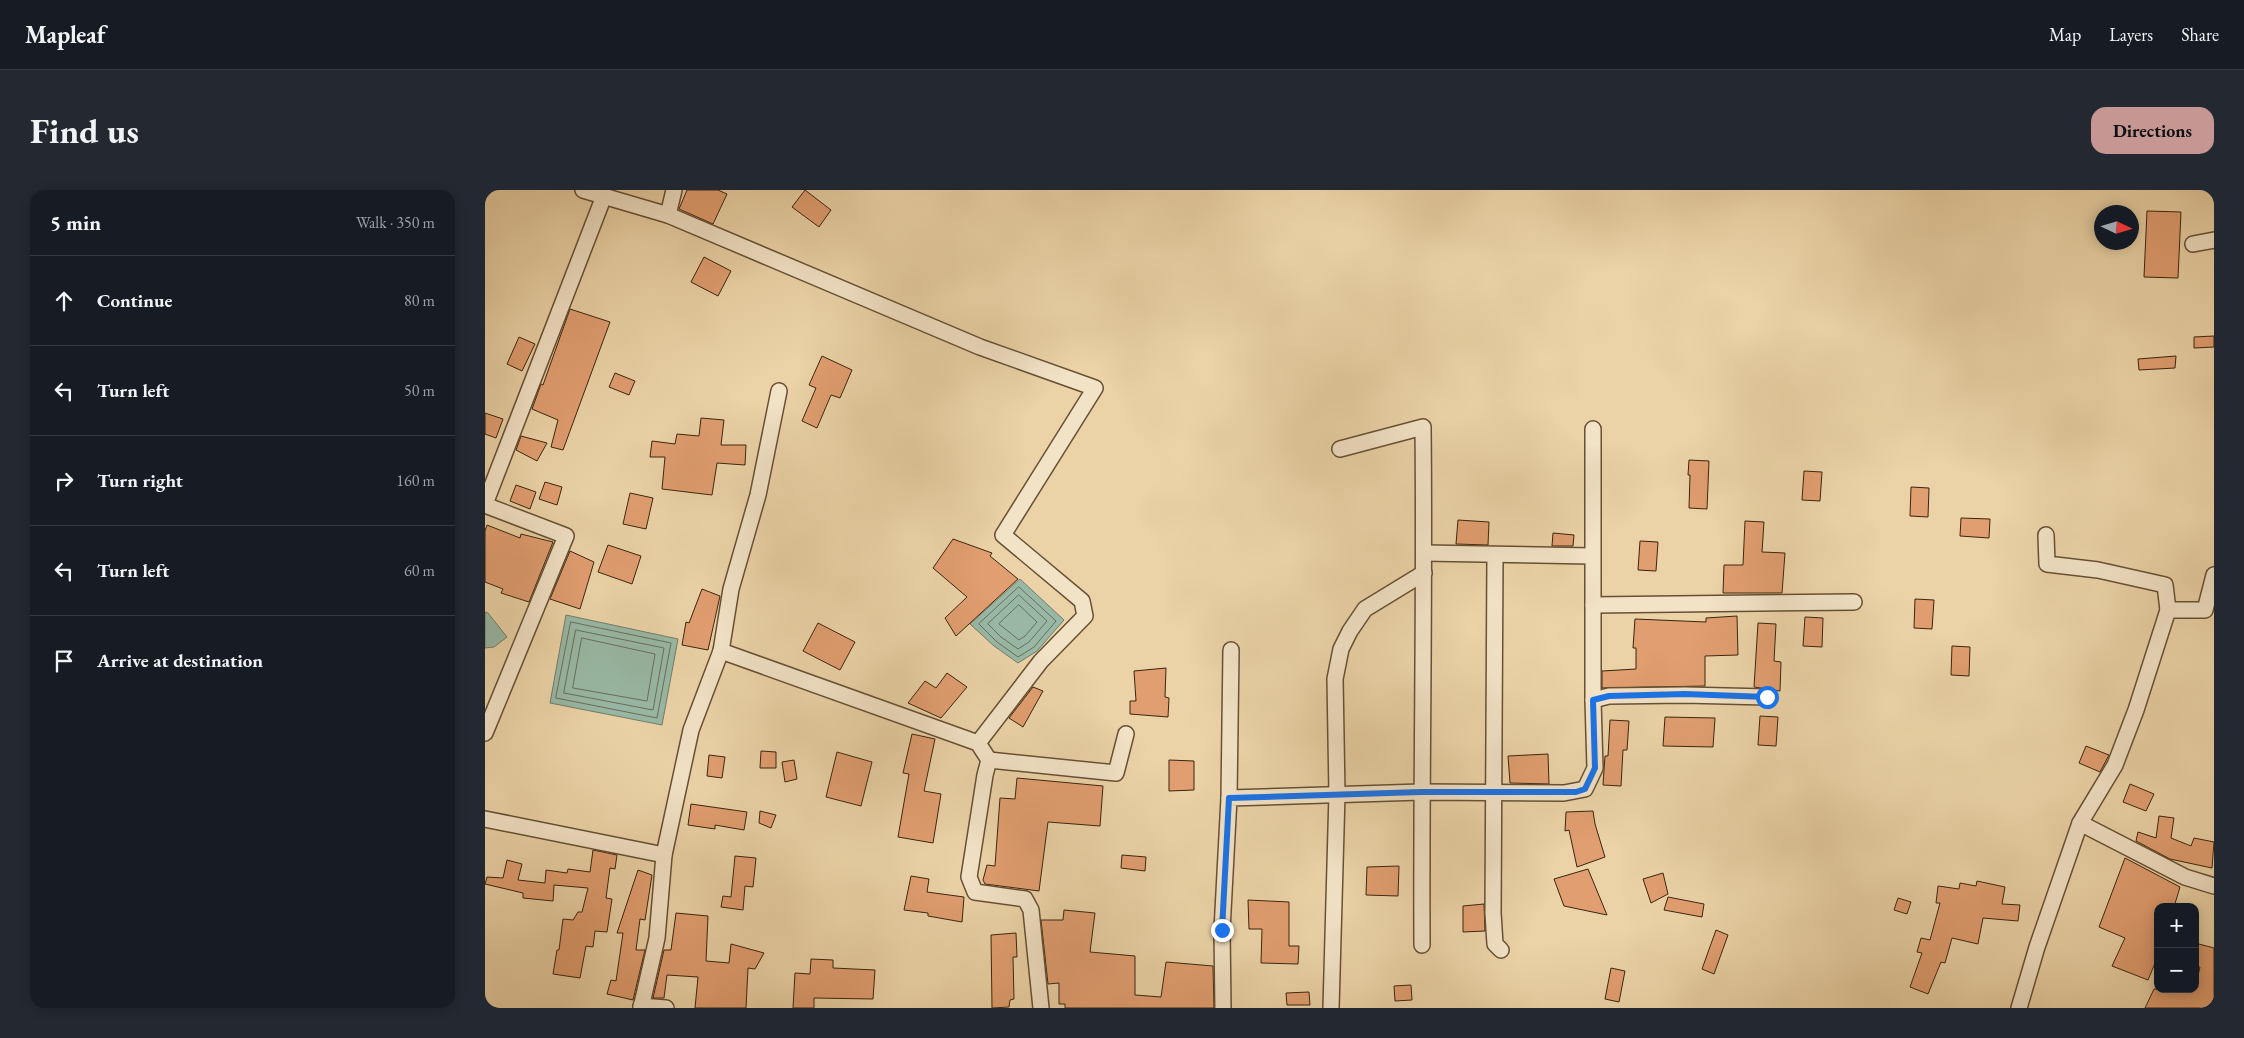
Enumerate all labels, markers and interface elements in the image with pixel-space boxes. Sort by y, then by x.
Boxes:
text: Mapleaf [25,19,106,50]
text: Map [2049,23,2081,46]
text: Layers [2109,23,2153,46]
text: Share [2181,23,2219,46]
button: Directions [2091,107,2214,154]
text: Find us [30,108,139,153]
north arrow [2094,205,2139,250]
text: 5 min [50,209,101,236]
text: Walk · 350 m [356,212,435,233]
icon: ahead [50,287,78,315]
text: Continue [97,288,172,313]
text: 80 m [404,290,435,311]
icon: left [50,377,78,405]
text: Turn left [97,378,169,403]
text: 50 m [404,380,435,401]
icon: right [50,467,78,495]
text: Turn right [97,468,183,493]
text: 160 m [396,470,435,491]
icon: left [50,557,78,585]
text: Turn left [97,558,169,583]
text: 60 m [404,560,435,581]
icon: arrive [50,647,78,675]
text: Arrive at destination [97,648,263,673]
route start [1756,686,1779,709]
map controls [2154,903,2199,993]
button: + [2154,903,2199,948]
route end [1211,919,1234,942]
button: − [2154,948,2199,993]

